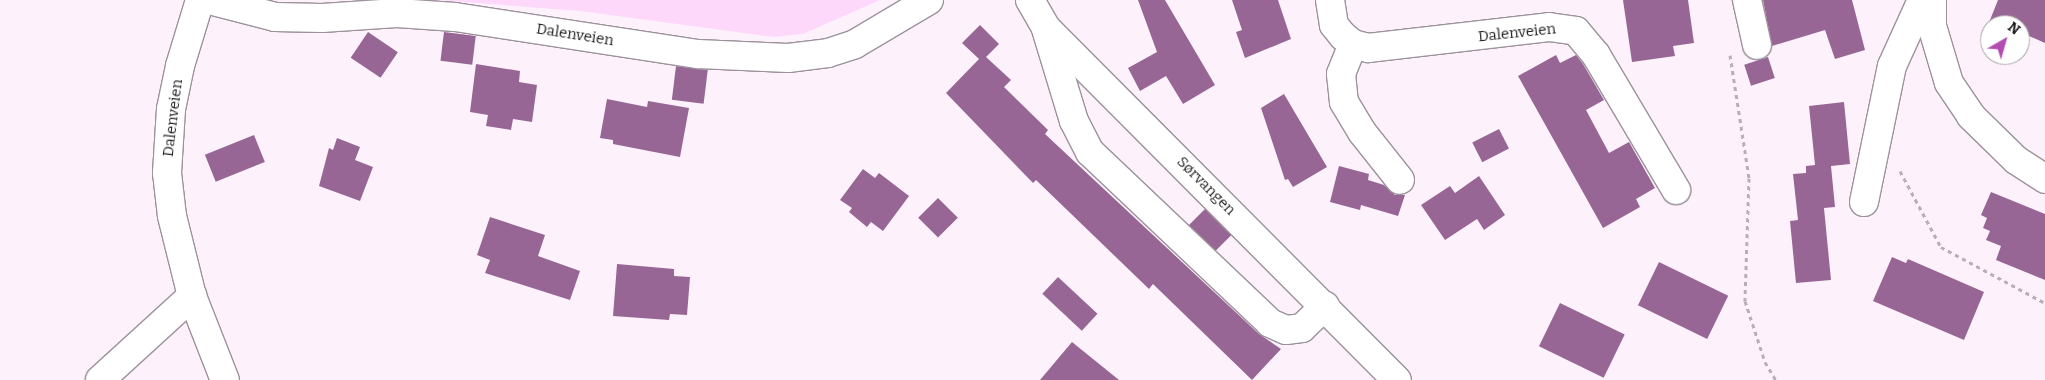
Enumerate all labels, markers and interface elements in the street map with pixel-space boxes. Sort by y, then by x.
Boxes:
north arrow [1980,15,2030,65]
text: N [2004,19,2023,39]
street label: Dalenveien [535,20,615,50]
street label: Dalenveien [1477,20,1557,46]
street label: Dalenveien [159,78,187,158]
street label: Sørvangen [1173,153,1239,219]

